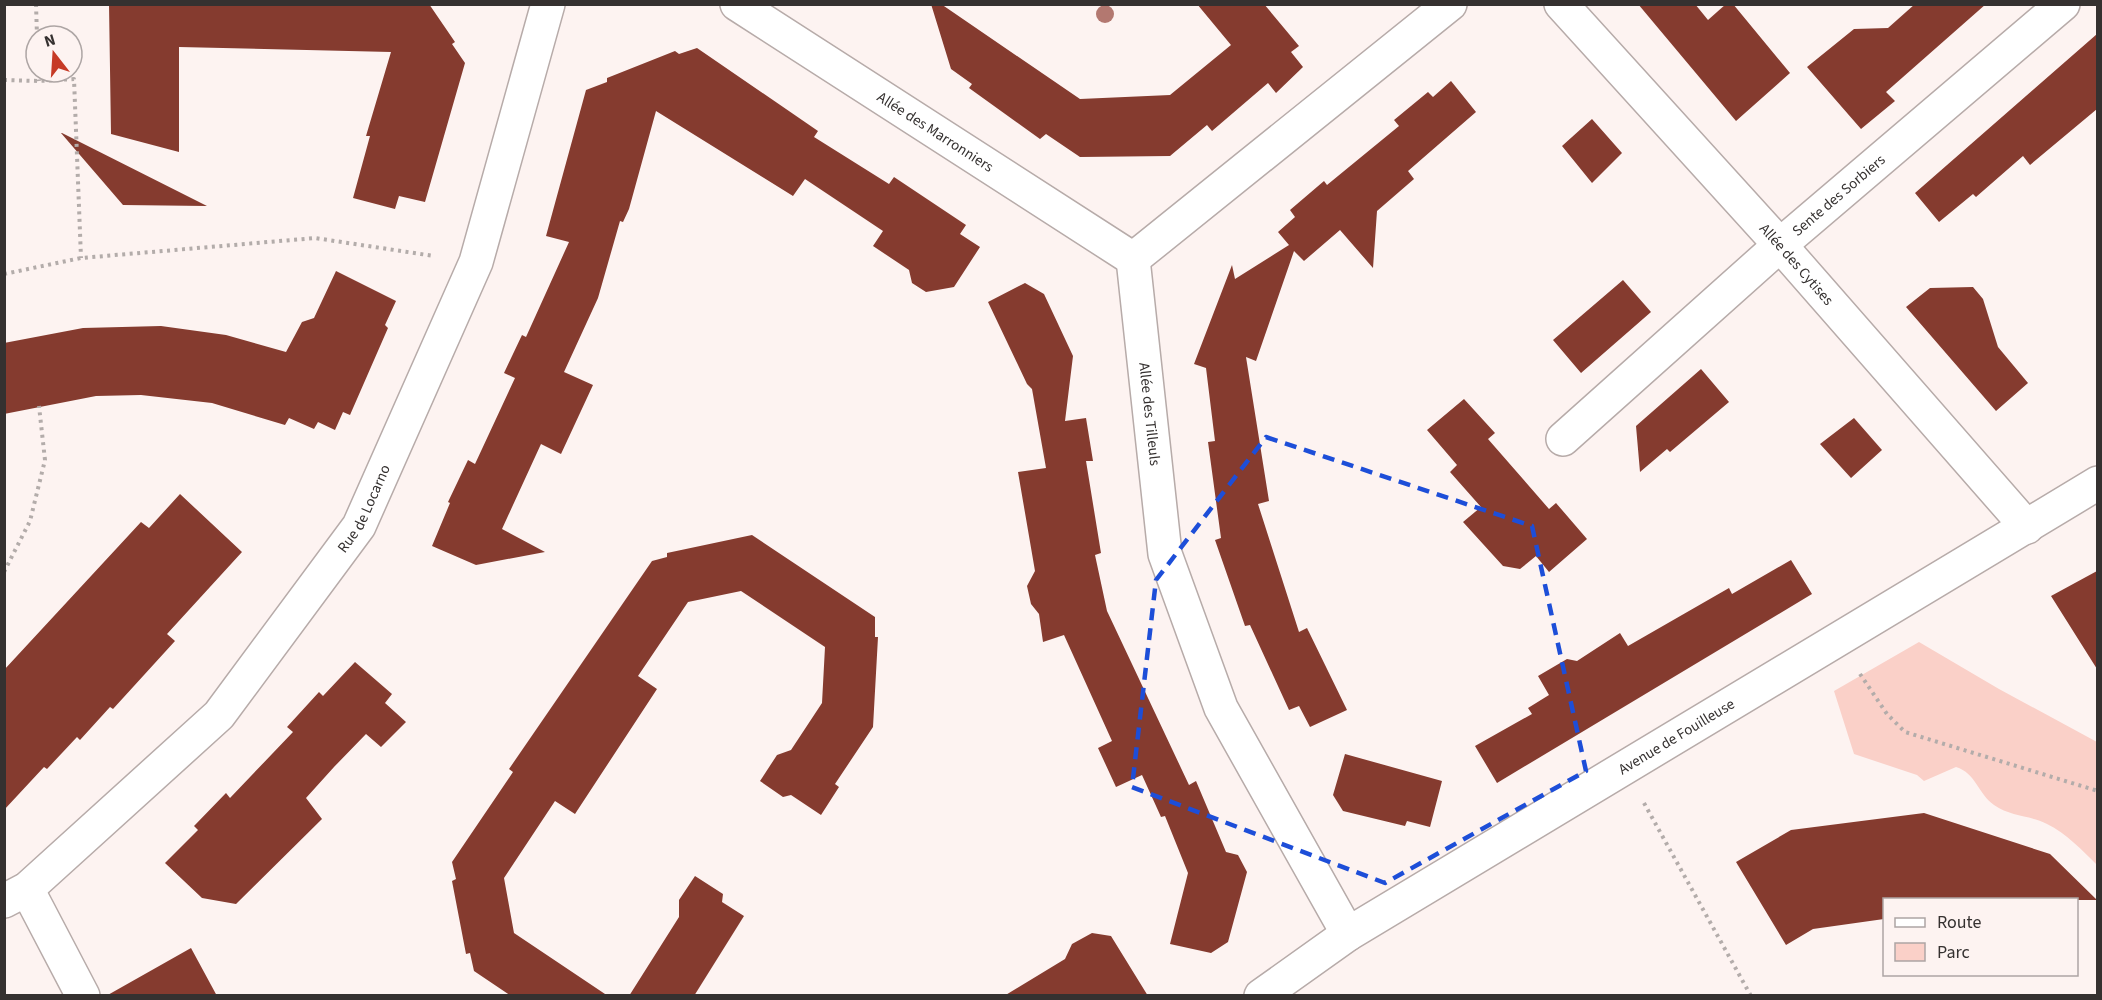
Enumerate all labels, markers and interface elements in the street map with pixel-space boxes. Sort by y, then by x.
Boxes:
north arrow [24,24,84,84]
text: N [42,29,58,53]
street label: Allée des Marronniers [873,86,998,177]
street label: Sente des Sorbiers [1787,149,1890,241]
street label: Allée des Cytises [1755,219,1839,310]
street label: Allée des Tilleuls [1134,361,1166,467]
street label: Rue de Locarno [332,461,395,557]
street label: Avenue de Fouilleuse [1614,693,1739,780]
legend [1883,898,2078,976]
text: Route [1937,910,1981,935]
text: Parc [1937,940,1970,965]

